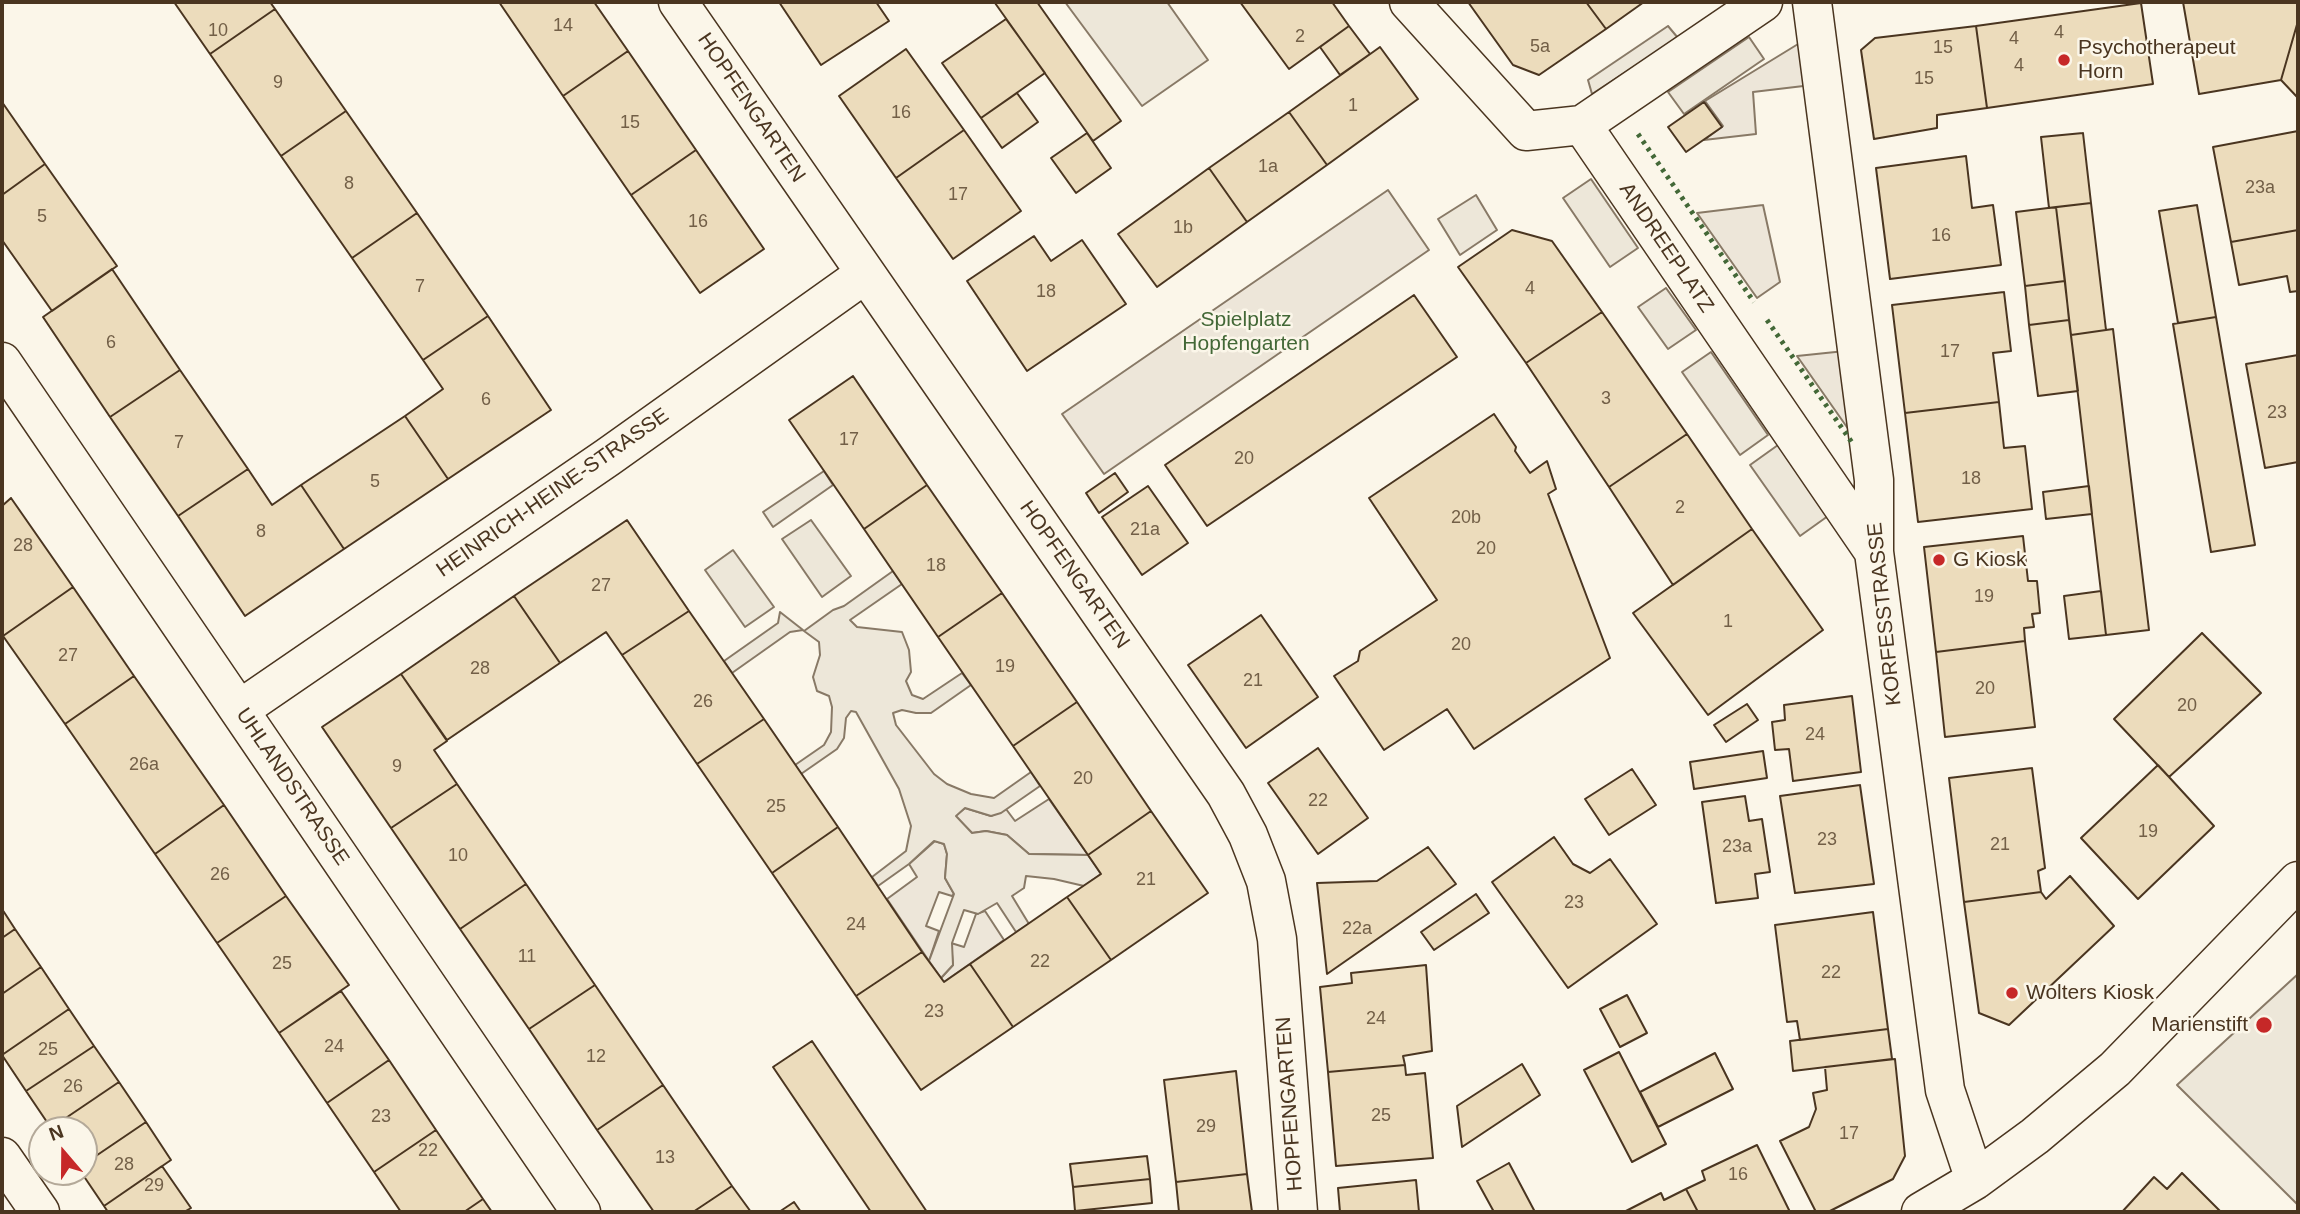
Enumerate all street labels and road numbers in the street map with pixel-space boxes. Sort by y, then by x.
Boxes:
street label: HOPFENGARTEN [692,29,810,187]
street label: ANDREEPLATZ [1613,178,1719,318]
street label: HEINRICH-HEINE-STRASSE [432,403,674,583]
street label: HOPFENGARTEN [1014,496,1134,654]
street label: KORFESSTRASSE [1863,521,1907,707]
street label: UHLANDSTRASSE [230,704,354,870]
street label: HOPFENGARTEN [1271,1016,1309,1192]

